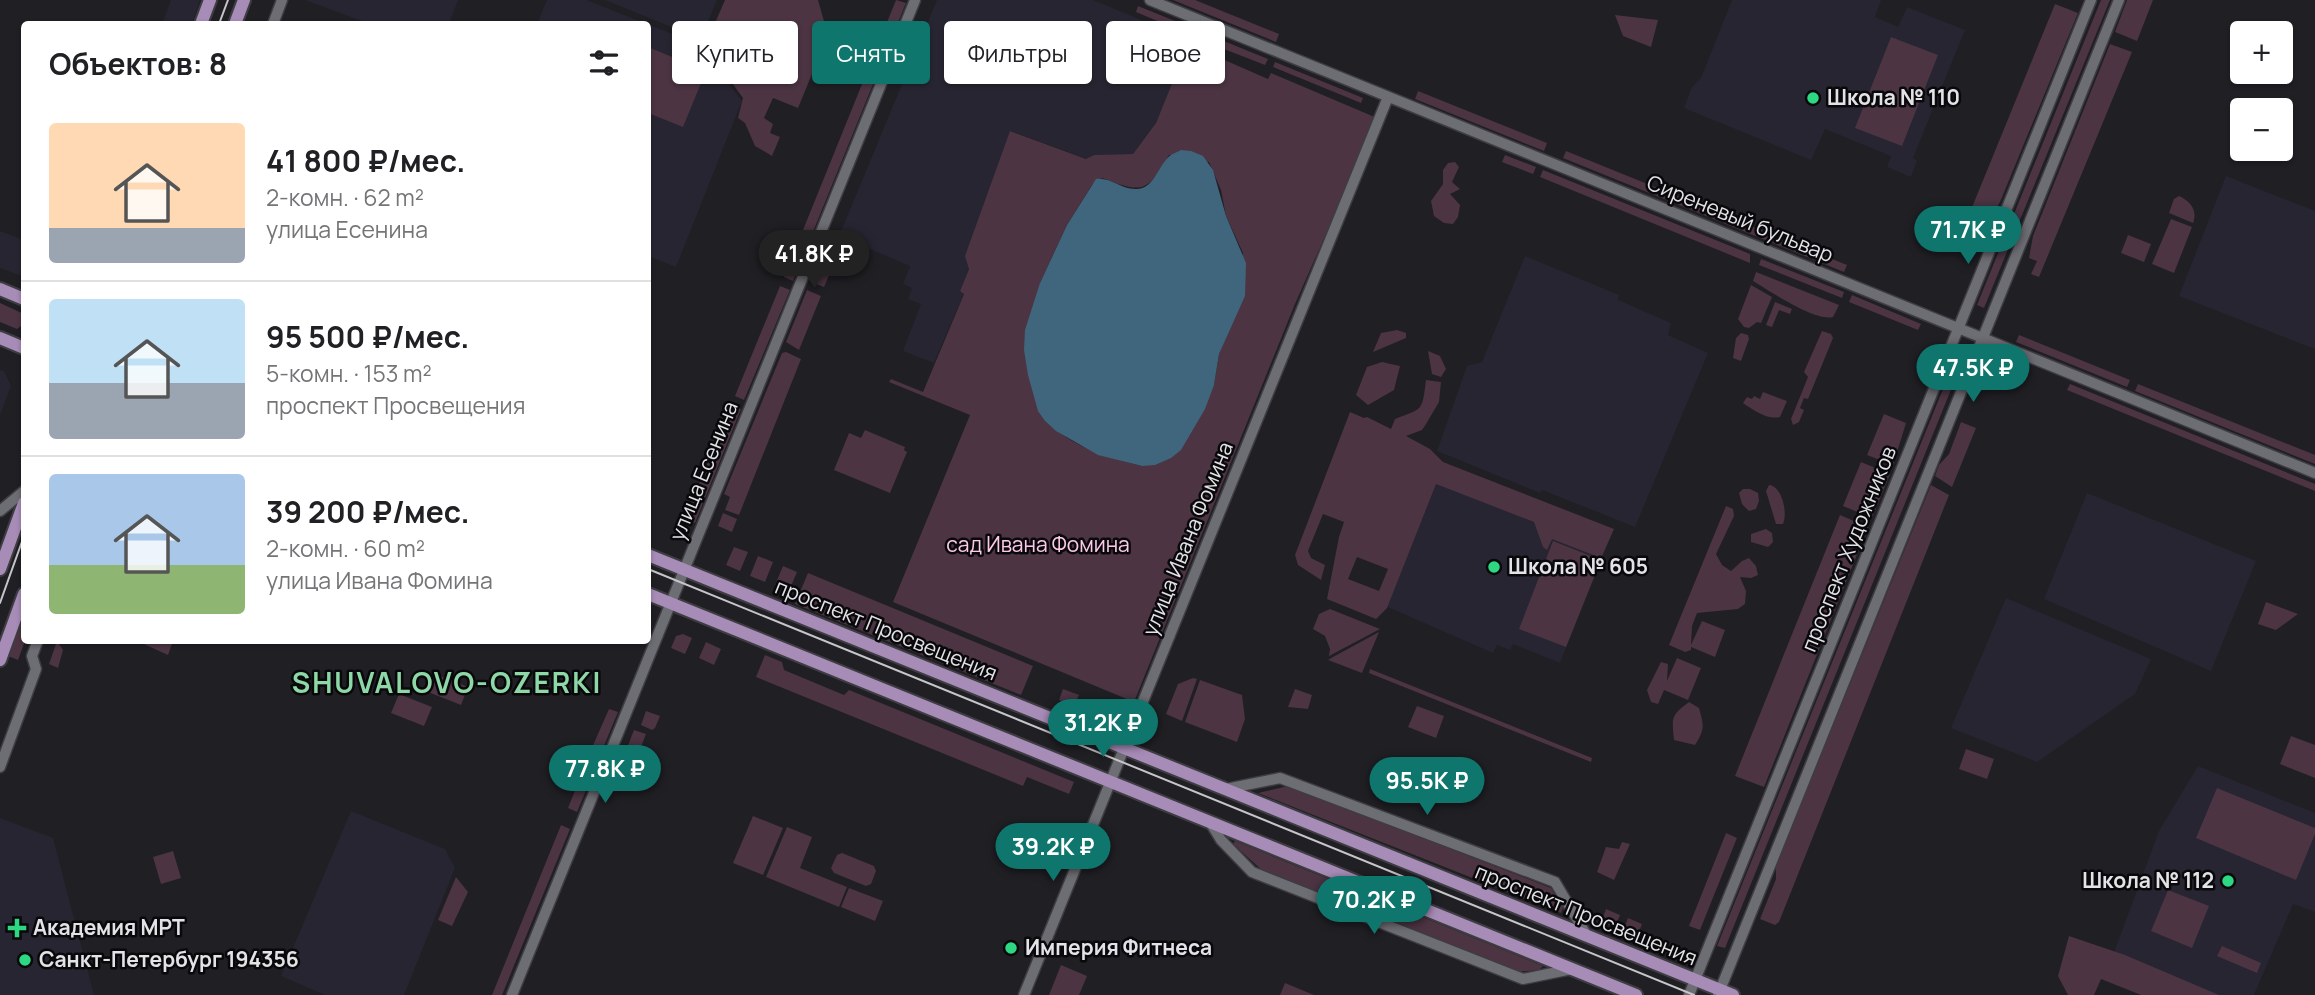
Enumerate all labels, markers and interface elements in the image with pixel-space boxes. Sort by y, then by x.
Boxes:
chip: Купить [672,21,798,84]
chip: Снять [812,21,930,84]
chip: Фильтры [944,21,1092,84]
chip: Новое [1106,21,1225,84]
map controls [2230,21,2293,161]
button: + [2230,21,2293,84]
text: Объектов: 8 [49,43,227,84]
icon: filters [585,44,623,82]
place label: Школа № 110 [1827,83,1960,111]
marker: Школа № 110 [1805,90,1821,106]
button: − [2230,98,2293,161]
text: 41 800 ₽/мес. [266,140,465,181]
icon: home [105,151,189,235]
street label: Сиреневый бульвар [1643,168,1838,268]
text: 2-комн. · 62 m² [266,181,424,213]
pin: 71.7K ₽ [1903,206,2033,266]
text: улица Есенина [266,213,428,245]
text: 71.7K ₽ [1930,213,2006,245]
pin: 41.8K ₽ [749,230,879,290]
text: 41.8K ₽ [775,237,854,269]
text: 95 500 ₽/мес. [266,316,469,357]
icon: home [105,327,189,411]
pin: 47.5K ₽ [1908,344,2038,404]
text: 47.5K ₽ [1932,351,2014,383]
text: 5-комн. · 153 m² [266,357,432,389]
text: проспект Просвещения [266,389,525,421]
street label: улица Есенина [662,397,744,544]
street label: улица Ивана Фомина [1135,437,1239,640]
street label: проспект Художников [1794,442,1902,655]
text: 39 200 ₽/мес. [266,491,470,532]
icon: home [105,502,189,586]
park label: сад Ивана Фомина [946,530,1130,558]
text: 2-комн. · 60 m² [266,532,425,564]
place label: Школа № 605 [1508,552,1648,580]
marker: Школа № 605 [1486,559,1502,575]
text: улица Ивана Фомина [266,564,493,596]
street label: проспект Просвещения [771,572,1001,686]
district label: SHUVALOVO-OZERKI [292,663,602,701]
pin: 31.2K ₽ [1038,700,1168,759]
text: 31.2K ₽ [1064,706,1142,738]
pin: 77.8K ₽ [540,746,670,805]
text: 77.8K ₽ [565,752,645,784]
pin: 95.5K ₽ [1362,758,1492,817]
text: 95.5K ₽ [1385,764,1469,796]
pin: 39.2K ₽ [988,824,1118,883]
text: 39.2K ₽ [1011,830,1095,862]
street label: проспект Просвещения [1471,857,1701,971]
place label: Школа № 112 [2082,866,2214,894]
marker: Школа № 112 [2220,873,2236,889]
pin: 70.2K ₽ [1309,876,1439,936]
text: 70.2K ₽ [1333,883,1415,915]
place label: Академия МРТ [33,913,185,941]
marker: Академия МРТ [7,918,27,938]
place label: Империя Фитнеса [1025,933,1212,961]
marker: Империя Фитнеса [1003,940,1019,956]
place label: Санкт-Петербург 194356 [39,945,299,973]
marker: Санкт-Петербург 194356 [17,952,33,968]

